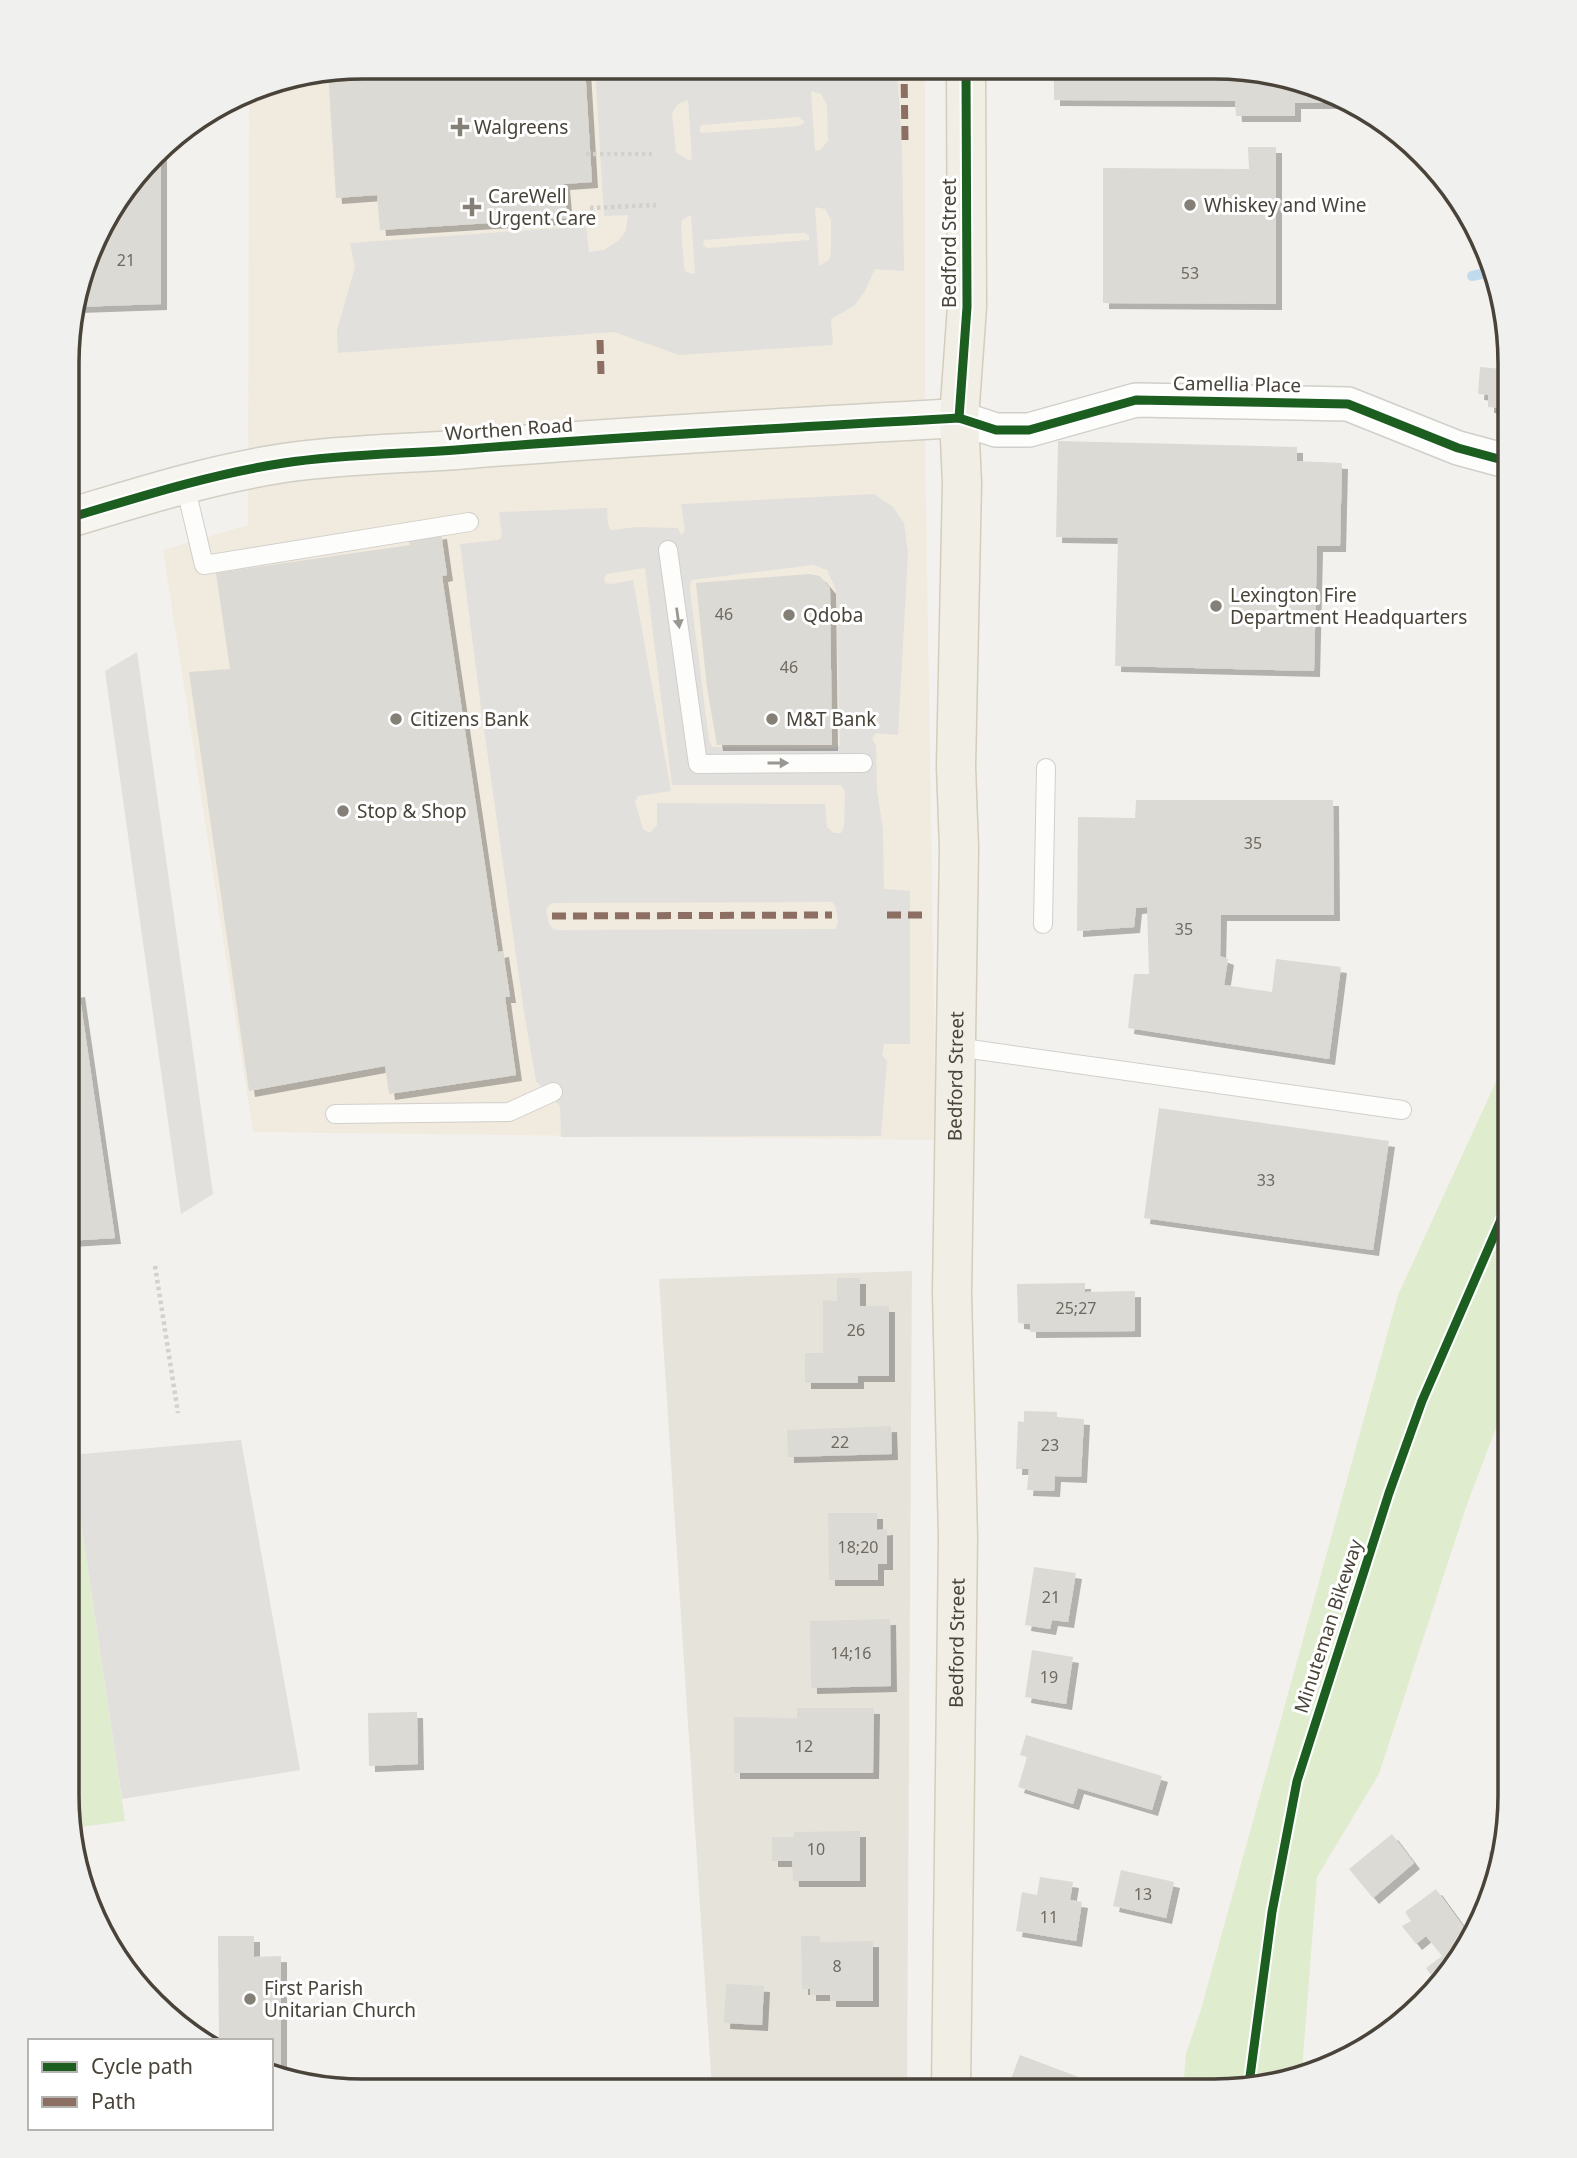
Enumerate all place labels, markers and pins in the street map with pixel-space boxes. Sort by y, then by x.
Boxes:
place label: Walgreens [474,114,568,140]
marker: Walgreens [452,119,468,135]
place label: CareWell Urgent Care [488,183,596,231]
place label: Whiskey and Wine [1204,192,1367,218]
marker: CareWell Urgent Care [462,197,482,217]
marker: Whiskey and Wine [1182,197,1198,213]
place label: Lexington Fire Department Headquarters [1230,582,1467,630]
marker: Lexington Fire Department Headquarters [1208,598,1224,614]
place label: Qdoba [803,602,863,628]
marker: Qdoba [781,607,797,623]
place label: Citizens Bank [410,706,529,732]
place label: M&T Bank [786,706,876,732]
marker: Citizens Bank [388,711,404,727]
marker: M&T Bank [764,711,780,727]
place label: Stop & Shop [357,798,467,824]
marker: Stop & Shop [335,803,351,819]
place label: First Parish Unitarian Church [264,1975,416,2023]
marker: First Parish Unitarian Church [242,1991,258,2007]

